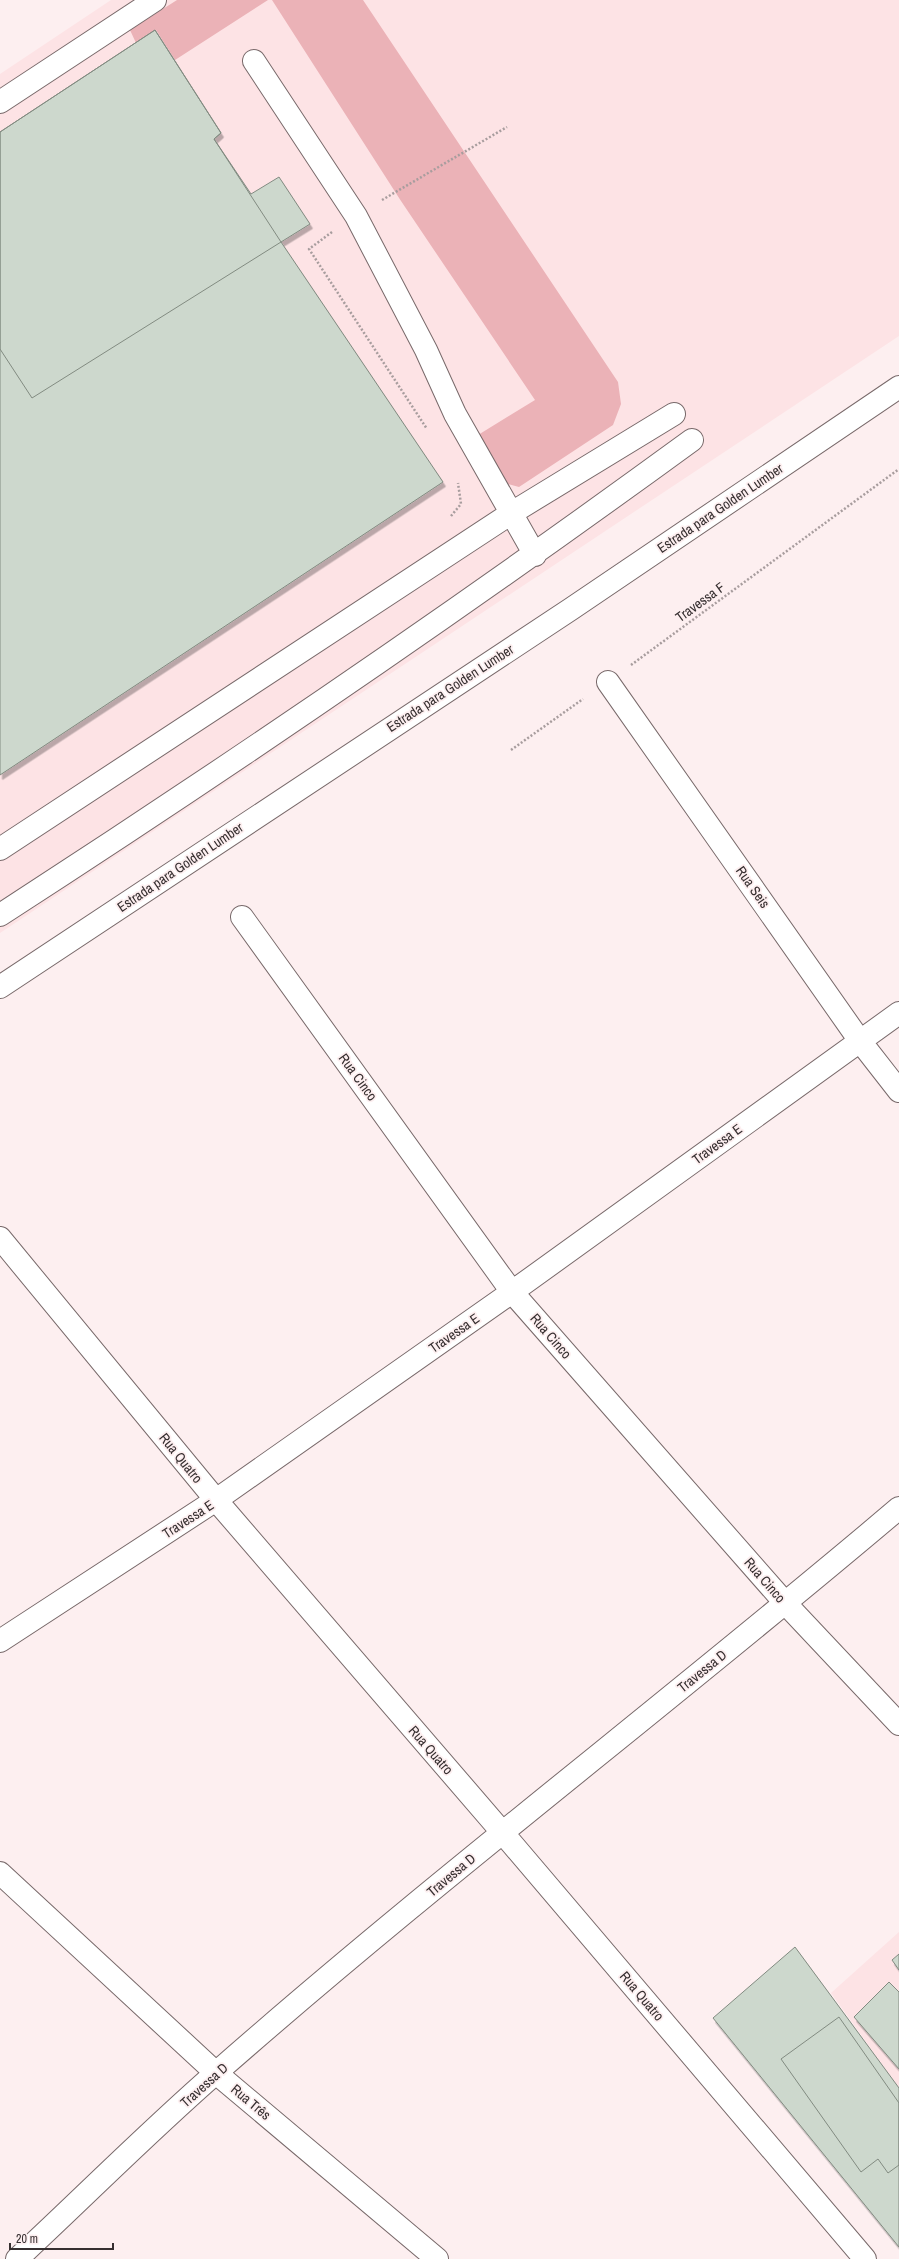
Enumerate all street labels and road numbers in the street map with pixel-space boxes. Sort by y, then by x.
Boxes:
street label: Estrada para Golden Lumber [654,459,787,557]
street label: Travessa F [672,578,728,626]
street label: Estrada para Golden Lumber [383,640,517,736]
street label: Estrada para Golden Lumber [114,818,247,916]
street label: Rua Seis [732,862,774,912]
street label: Rua Cinco [335,1050,381,1104]
street label: Travessa E [688,1120,746,1168]
street label: Travessa E [425,1309,483,1357]
street label: Rua Cinco [526,1310,576,1362]
street label: Rua Quatro [155,1429,207,1487]
street label: Travessa E [159,1496,217,1542]
street label: Rua Cinco [740,1554,790,1606]
street label: Travessa D [674,1646,730,1696]
street label: Rua Quatro [405,1722,457,1778]
street label: Travessa D [423,1849,479,1901]
street label: Rua Quatro [616,1967,668,2025]
street label: Travessa D [176,2059,232,2111]
street label: Rua Três [227,2080,275,2124]

